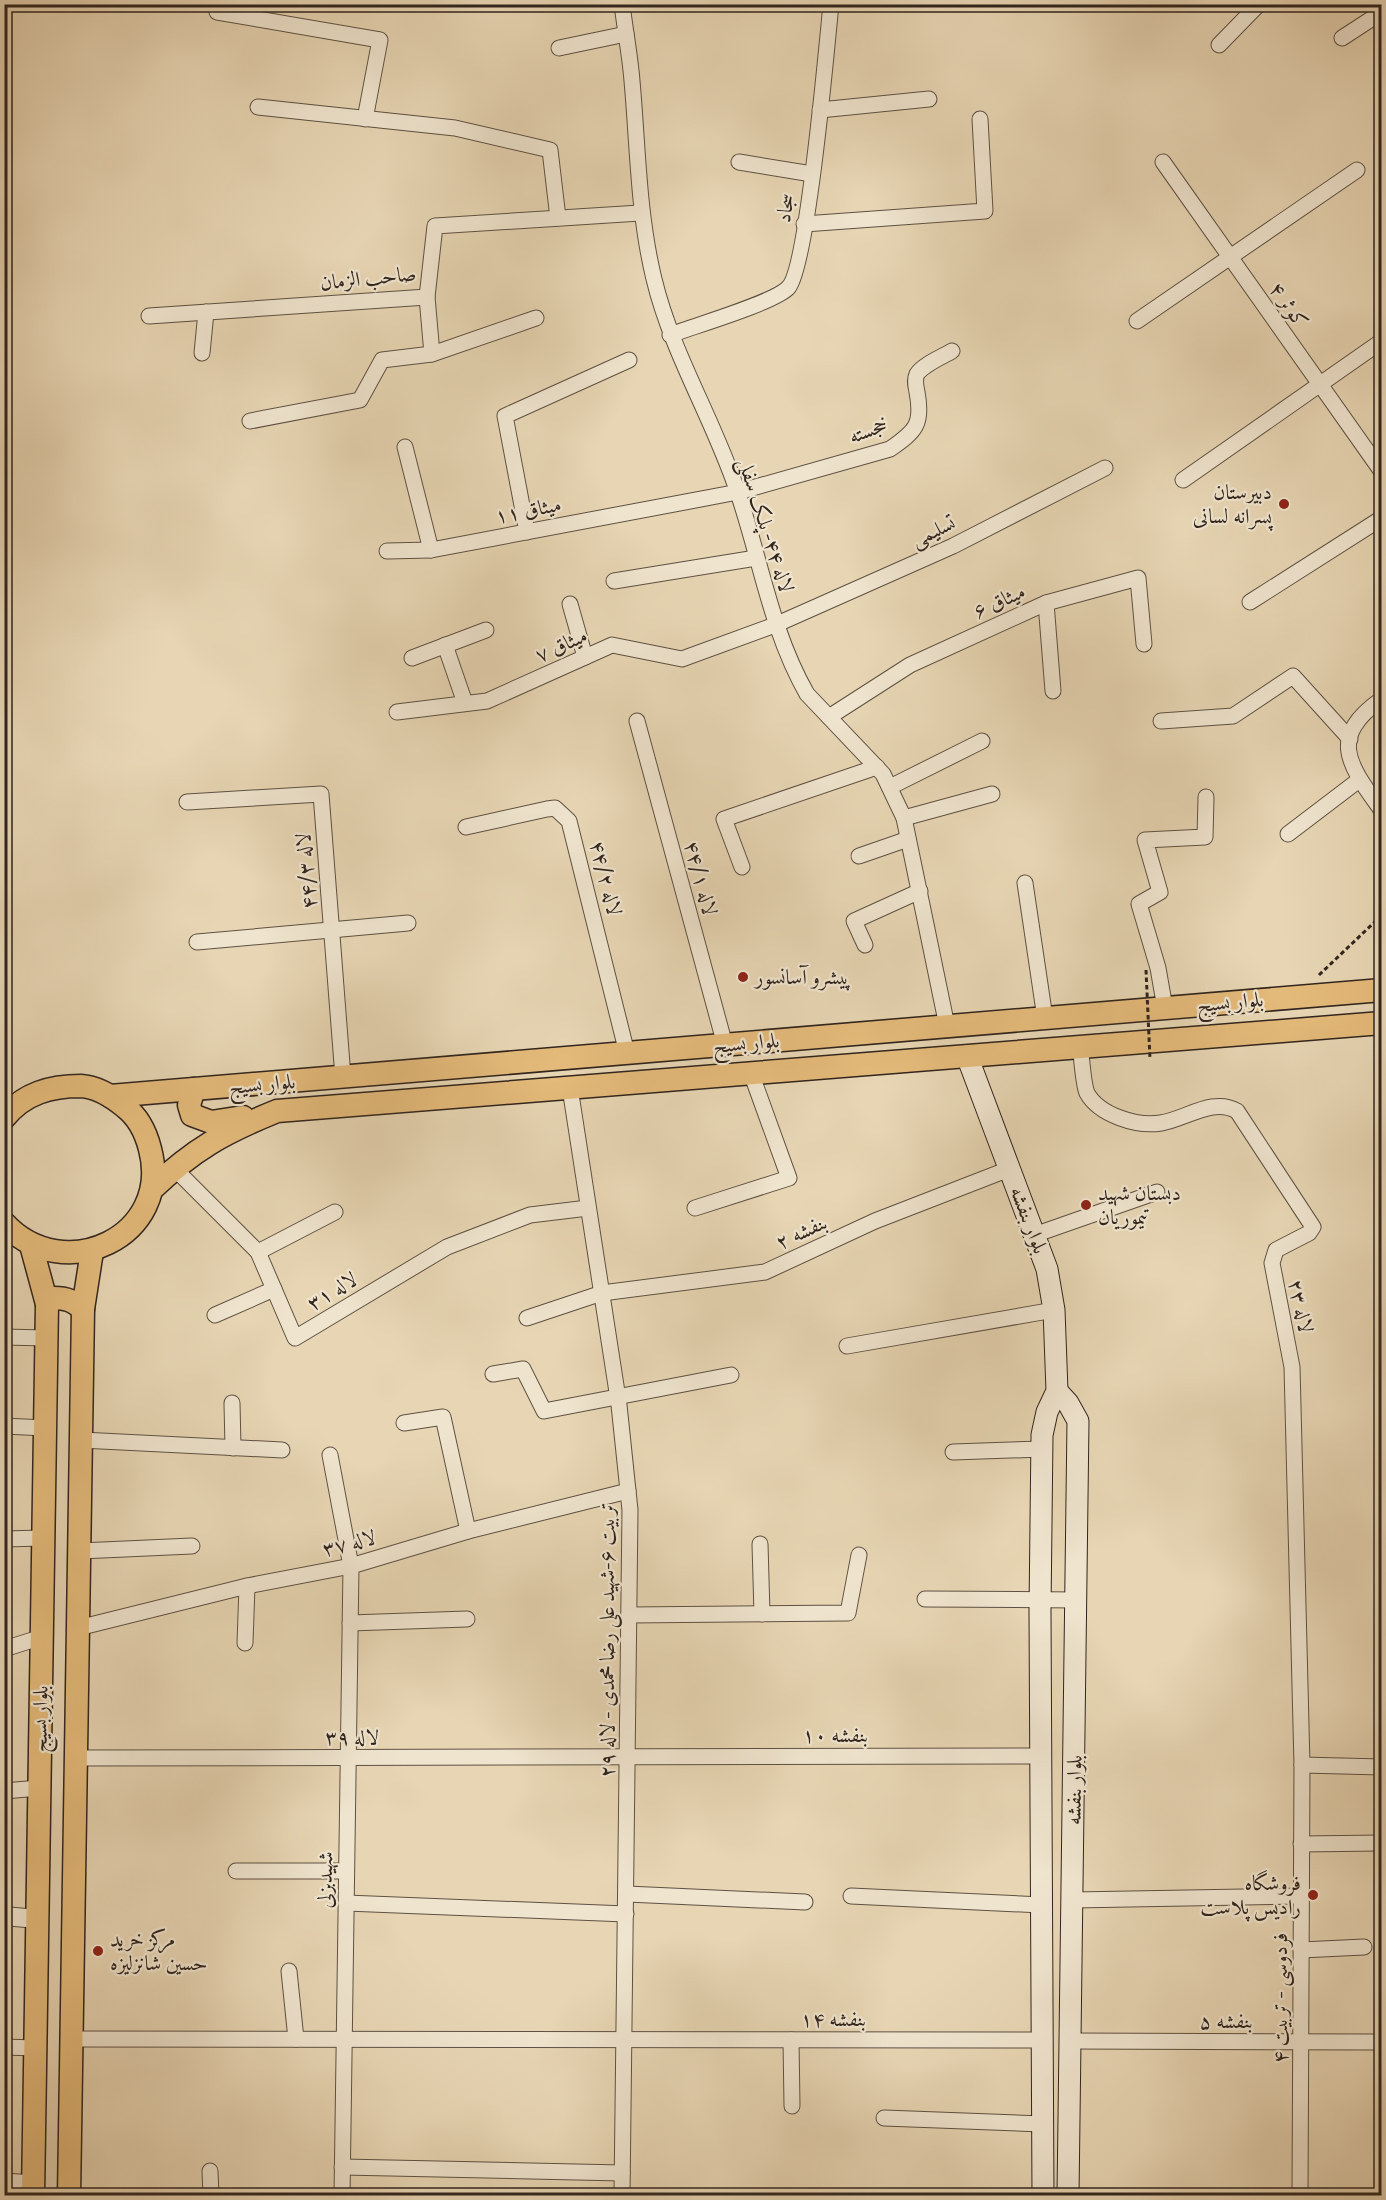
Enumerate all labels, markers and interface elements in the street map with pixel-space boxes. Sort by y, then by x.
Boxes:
street label: سجاد [767,191,802,225]
street label: صاحب الزمان [318,257,418,298]
street label: کوثر ۴ [1262,275,1317,334]
street label: خجسته [844,408,892,451]
street label: لاله ۴۴- پلک سفلی [729,453,803,597]
place label: دبیرستان پسرانه لسانی [1193,476,1273,531]
street label: میثاق ۱۱ [492,488,564,531]
marker: دبیرستان پسرانه لسانی [1277,497,1291,511]
street label: تسلیمی [905,507,960,554]
street label: میثاق ۶ [968,575,1030,626]
street label: میثاق ۷ [530,619,592,670]
street label: لاله ۴۴/۳ [287,832,324,910]
street label: لاله ۴۴/۲ [582,837,631,919]
street label: لاله ۴۴/۱ [677,837,726,919]
place label: پیشرو آسانسور [753,961,851,992]
marker: پیشرو آسانسور [736,970,750,984]
street label: بلوار بسیج [1195,983,1265,1024]
street label: بلوار بسیج [711,1024,781,1065]
street label: بلوار بسیج [227,1065,297,1106]
place label: دبستان شهید تیموریان [1098,1177,1181,1232]
street label: بلوار بنفشه [1002,1182,1057,1258]
marker: دبستان شهید تیموریان [1079,1198,1093,1212]
street label: بنفشه ۲ [770,1206,832,1257]
street label: لاله ۳۱ [301,1263,363,1318]
street label: لاله ۲۳ [1281,1276,1322,1336]
street label: تربیت ۶-شهید علی رضا محمدی - لاله ۲۹ [591,1503,623,1777]
street label: لاله ۳۷ [319,1521,379,1564]
street label: بلوار بسیج [23,1685,60,1753]
street label: بنفشه ۱۰ [802,1719,868,1750]
street label: لاله ۳۹ [325,1721,379,1752]
street label: بلوار بنفشه [1057,1755,1090,1825]
street label: شهیدبزلی [309,1851,340,1909]
place label: فروشگاه رادیس پلاست [1200,1867,1301,1922]
marker: فروشگاه رادیس پلاست [1306,1888,1320,1902]
place label: مرکز خرید حسین شانزلیزه [110,1923,207,1978]
street label: فردوسی - تربیت ۴ [1264,1933,1295,2063]
marker: مرکز خرید حسین شانزلیزه [91,1944,105,1958]
street label: بنفشه ۱۴ [800,2003,866,2034]
street label: بنفشه ۵ [1199,2005,1253,2036]

